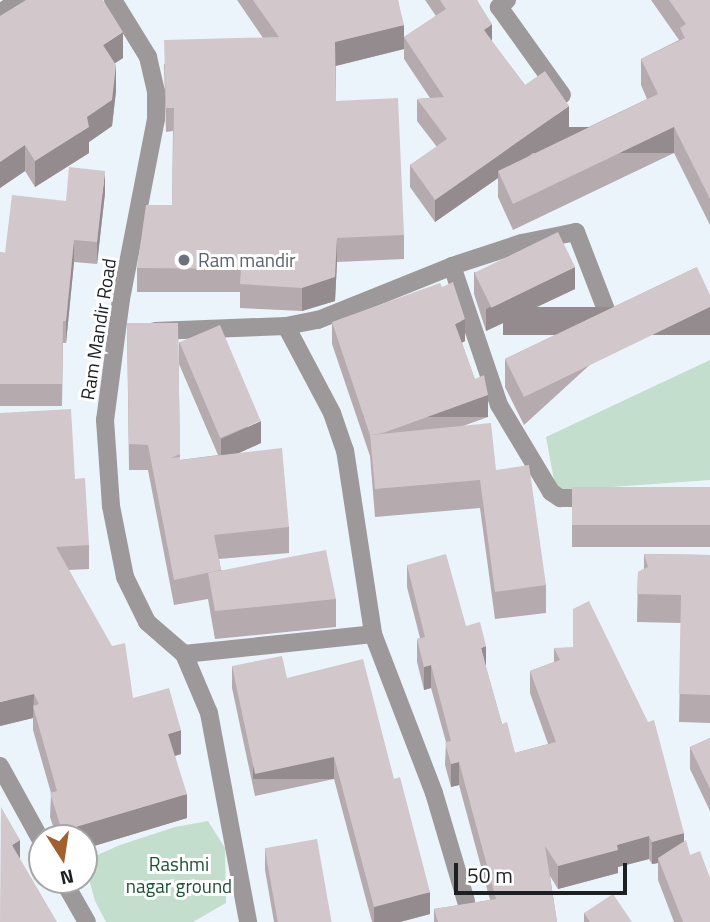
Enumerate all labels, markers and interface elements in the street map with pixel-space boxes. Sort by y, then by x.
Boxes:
place label: Ram mandir [198,249,296,271]
marker: Ram mandir [176,252,192,268]
street label: Ram Mandir Road [76,257,120,401]
north arrow [28,824,98,894]
scale bar [458,848,631,892]
park label: Rashmi nagar ground [126,853,232,897]
text: 50 m [467,859,513,891]
text: N [58,863,77,894]

